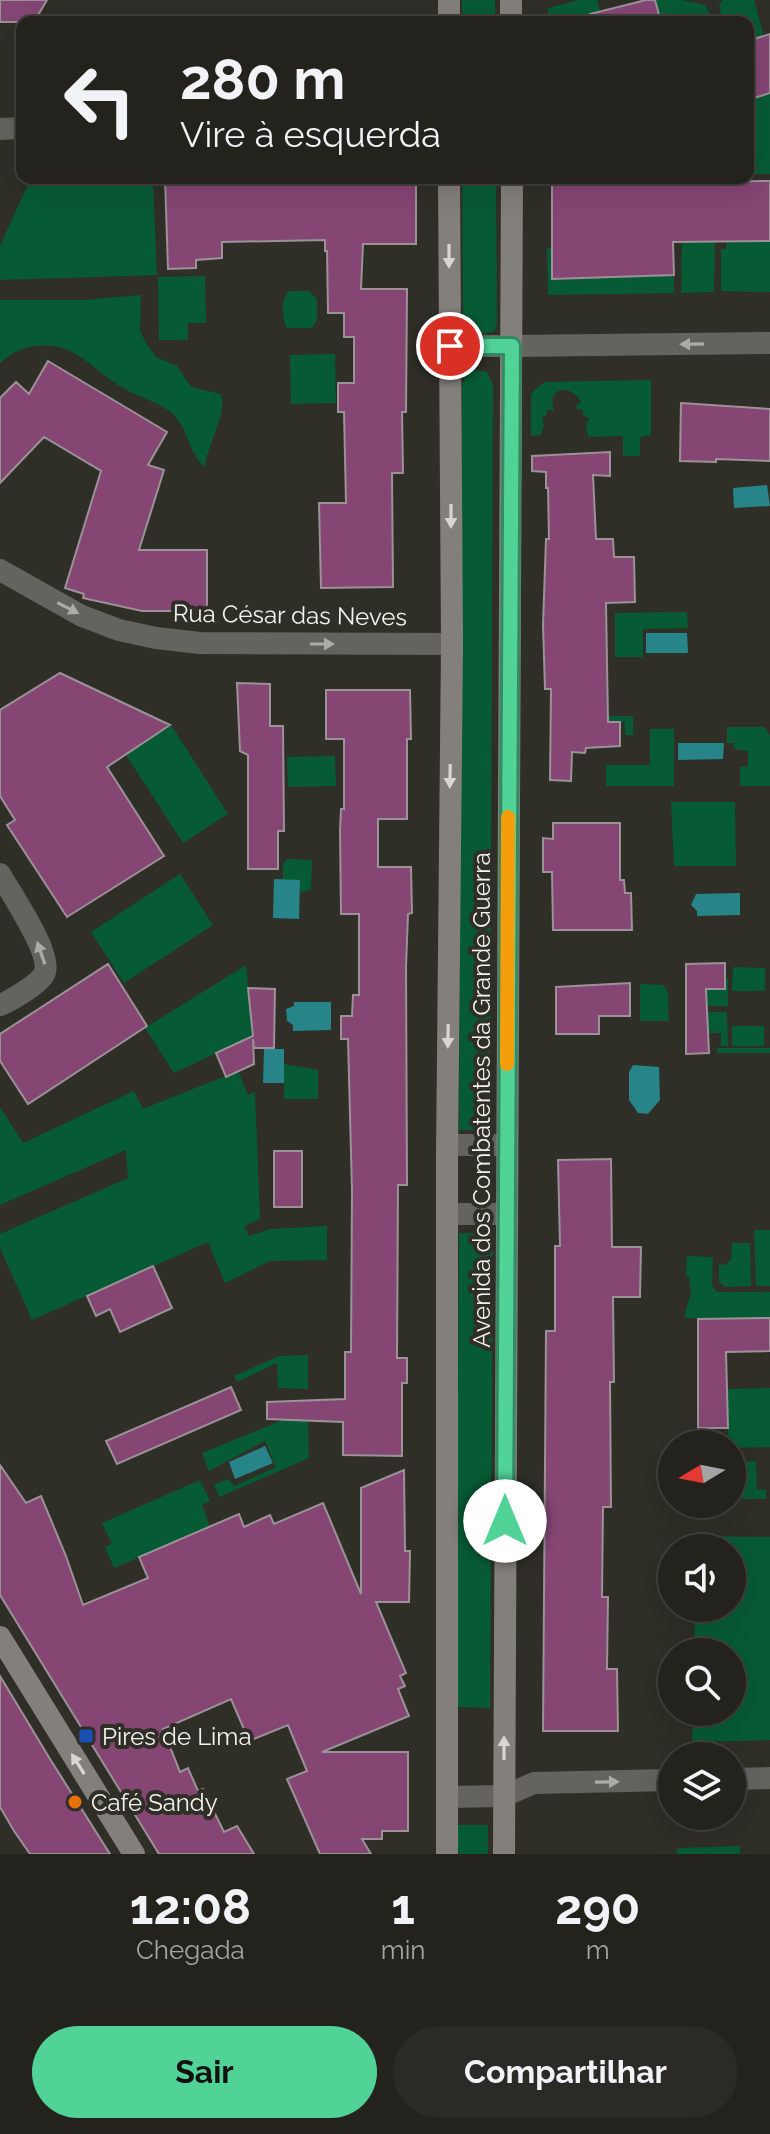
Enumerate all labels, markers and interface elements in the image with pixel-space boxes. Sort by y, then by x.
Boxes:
text: 280 m [180,46,345,112]
icon: left [48,48,152,152]
text: Vire à esquerda [180,113,441,155]
one-way arrow [443,244,455,269]
pin [416,312,484,380]
icon: arrive [428,324,472,368]
one-way arrow [679,338,704,350]
one-way arrow [445,504,457,529]
street label: Rua César das Neves [173,598,407,632]
one-way arrow [56,602,79,615]
one-way arrow [310,638,335,650]
one-way arrow [444,764,456,789]
street label: Avenida dos Combatentes da Grande Guerra [467,852,496,1348]
one-way arrow [34,941,47,965]
one-way arrow [442,1024,454,1049]
north arrow [658,1430,746,1518]
map controls [658,1430,746,1830]
position arrow [463,1479,547,1563]
button: sound [658,1534,746,1622]
button: search [658,1638,746,1726]
place label: Pires de Lima [102,1722,252,1751]
marker: Pires de Lima [77,1727,95,1745]
one-way arrow [498,1735,510,1760]
button: layers [658,1742,746,1830]
one-way arrow [71,1753,85,1775]
one-way arrow [595,1775,620,1788]
place label: Café Sandy [91,1788,218,1817]
marker: Café Sandy [66,1793,84,1811]
text: 12:08 [130,1879,251,1935]
text: 1 [391,1879,415,1935]
text: 290 [555,1879,640,1935]
text: Chegada [136,1935,245,1965]
text: min [381,1935,426,1965]
text: m [586,1935,610,1965]
button: Sair [32,2026,377,2118]
button: Compartilhar [393,2026,738,2118]

